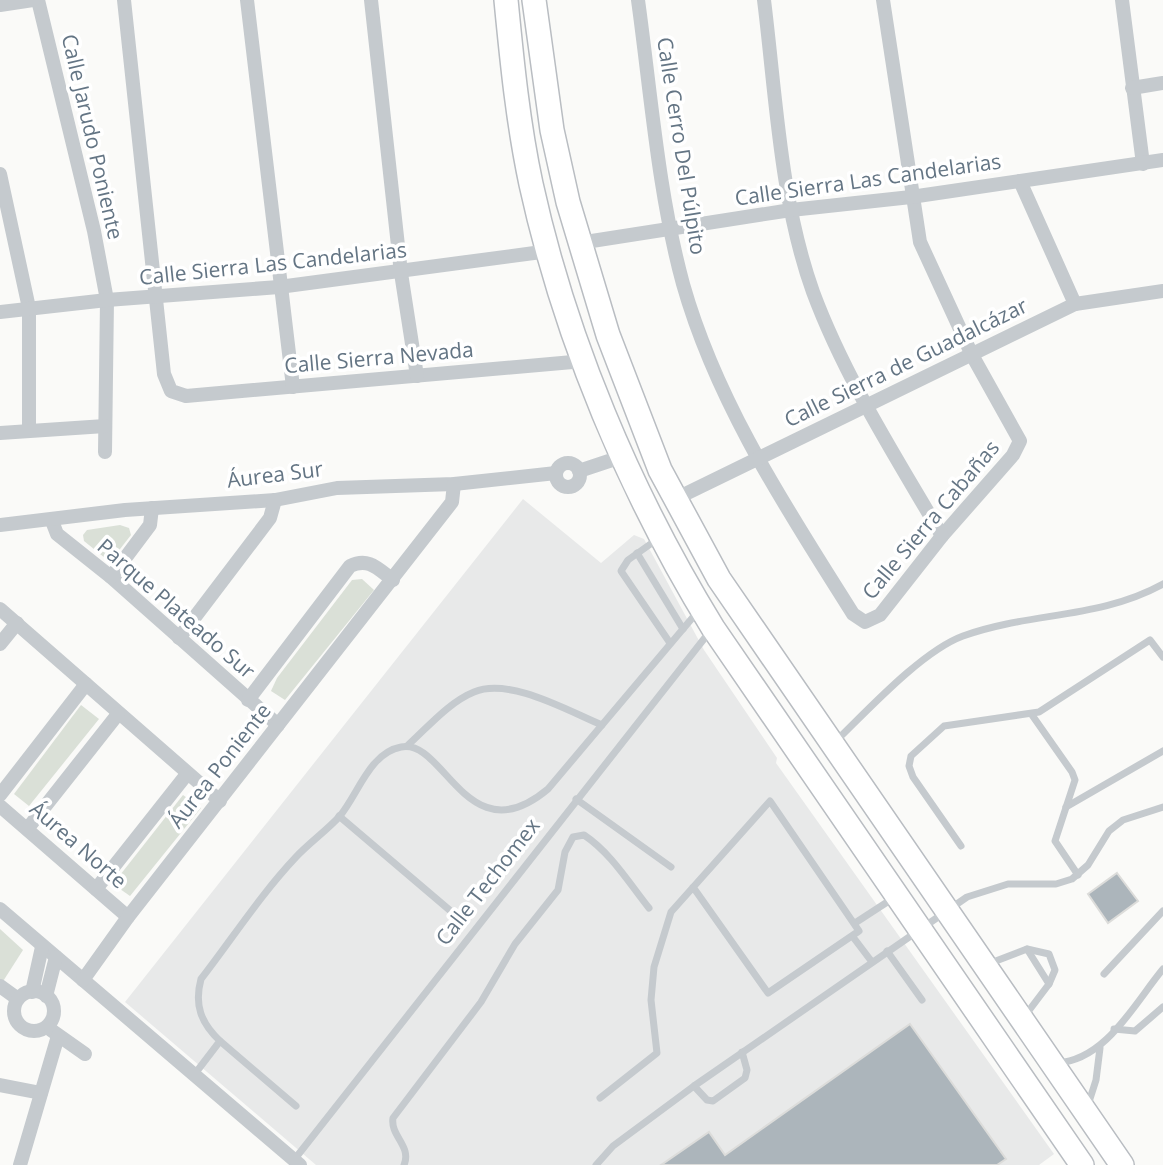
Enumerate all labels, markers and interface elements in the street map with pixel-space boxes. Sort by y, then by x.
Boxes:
street label: Calle Jarudo Poniente [56,31,130,242]
street label: Calle Cerro Del Púlpito [651,35,713,257]
street label: Calle Sierra Las Candelarias [733,146,1003,212]
street label: Calle Sierra Las Candelarias [138,235,408,291]
street label: Calle Sierra de Guadalcázar [779,291,1032,433]
street label: Calle Sierra Nevada [283,335,475,379]
street label: Calle Sierra Cabañas [855,434,1005,605]
street label: Áurea Sur [225,454,325,494]
street label: Parque Plateado Sur [92,532,262,685]
street label: Áurea Poniente [162,697,277,834]
street label: Áurea Norte [24,794,133,894]
street label: Calle Techomex [429,812,546,951]

